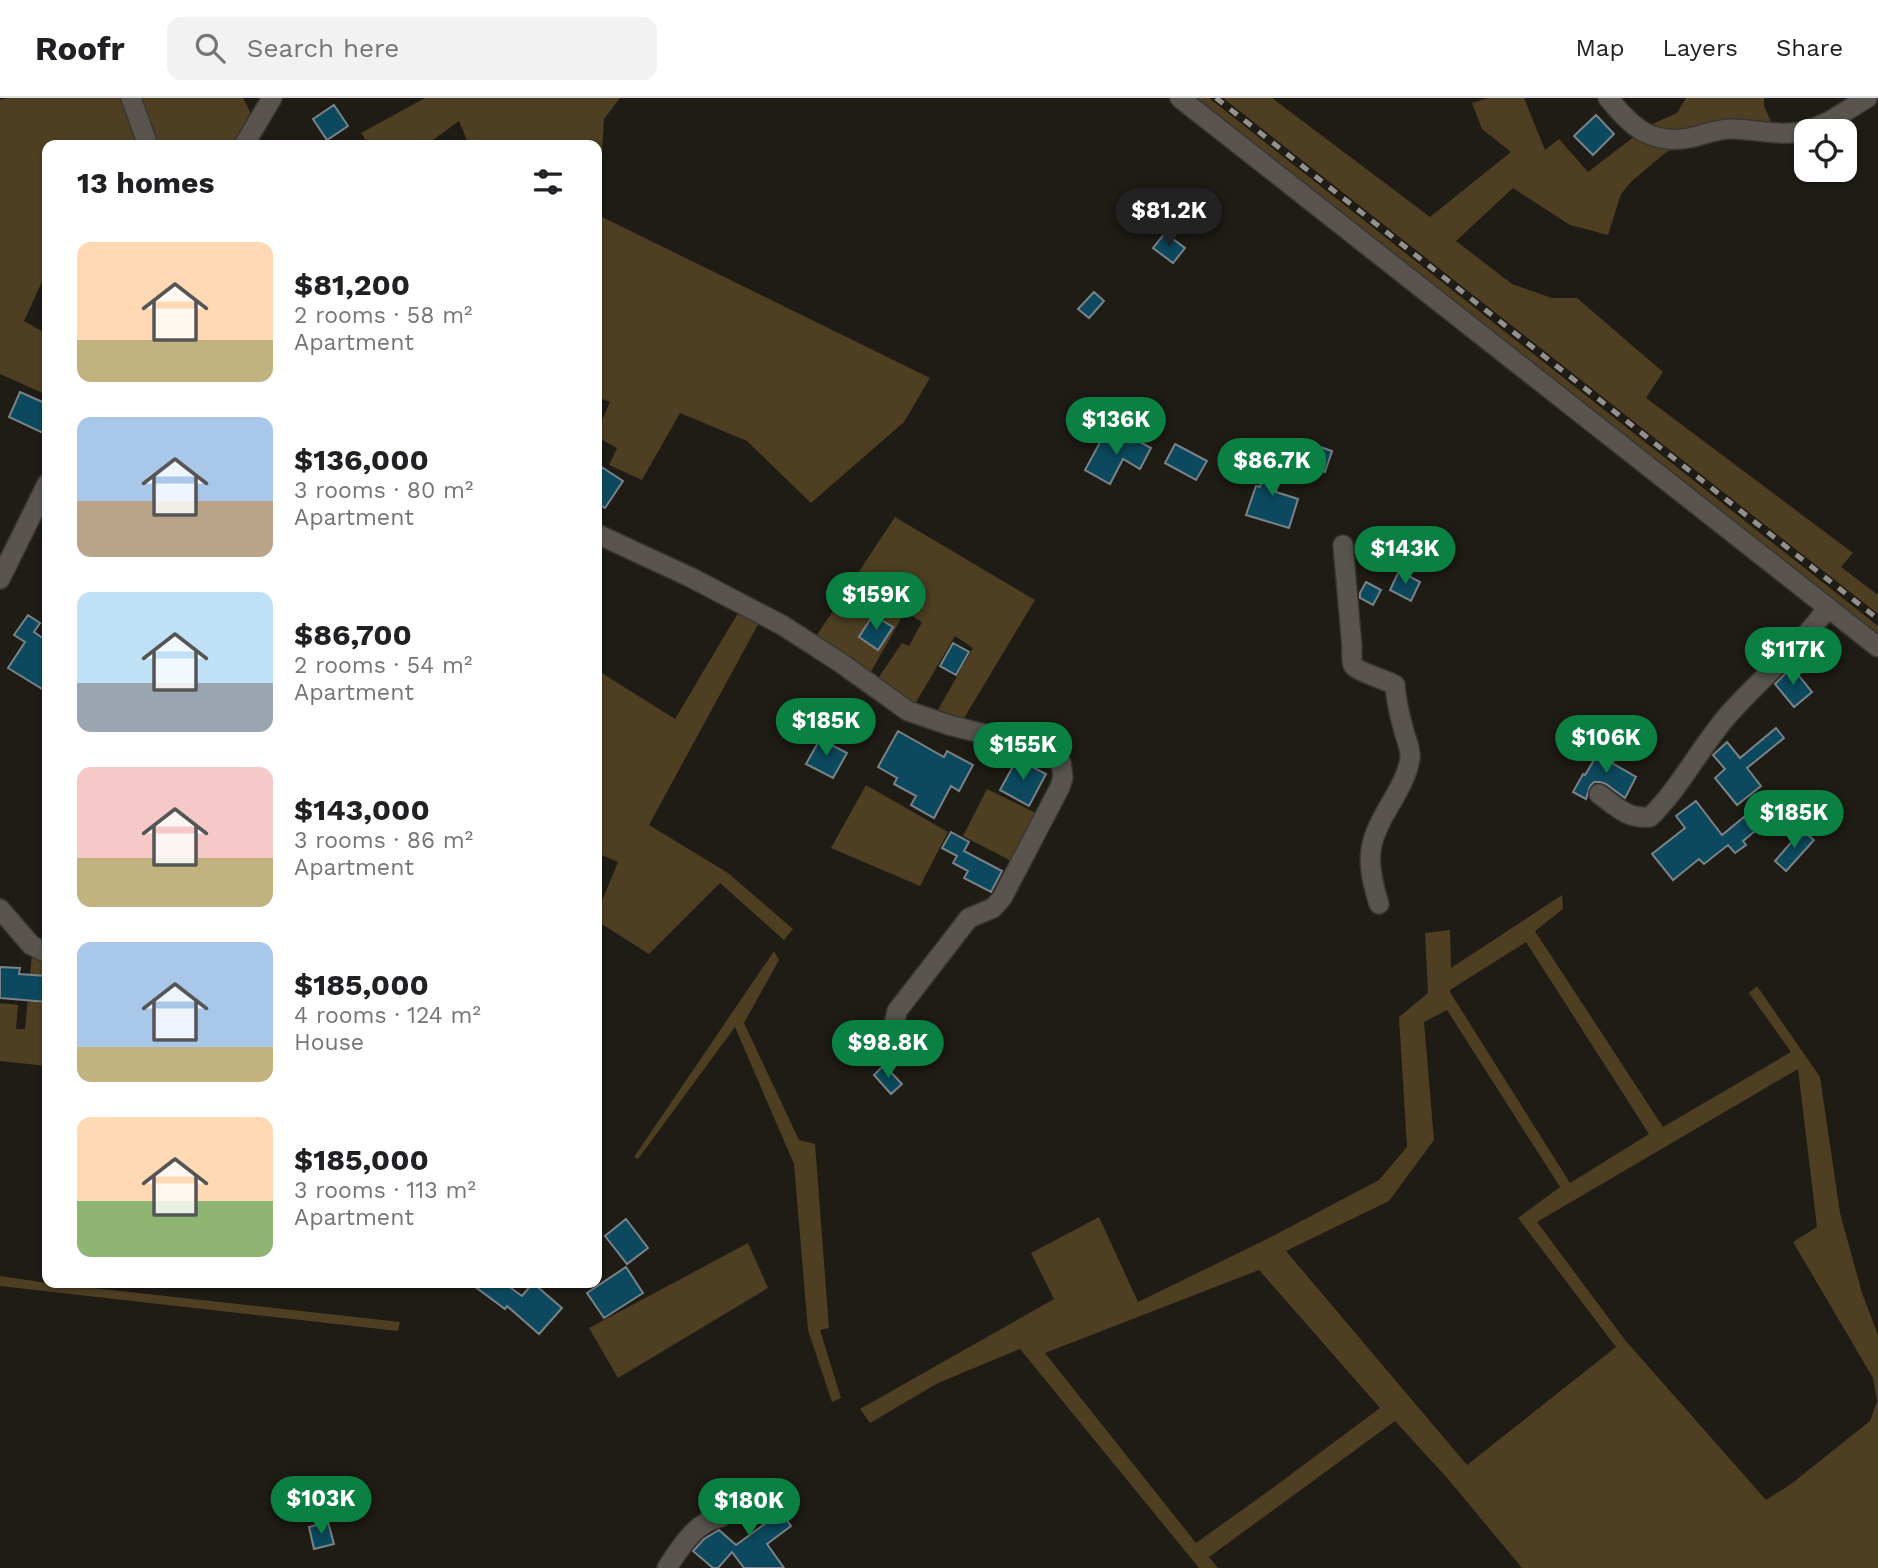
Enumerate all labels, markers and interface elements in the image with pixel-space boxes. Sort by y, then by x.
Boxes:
search box [167,17,657,80]
text: Roofr [35,29,125,68]
icon: search [191,29,229,67]
text: Search here [247,33,399,63]
text: Map [1576,34,1624,62]
text: Layers [1662,34,1738,62]
text: Share [1776,34,1843,62]
map controls [1794,119,1857,182]
button: locate [1794,119,1857,182]
icon: filters [529,163,567,201]
text: 13 homes [77,165,214,200]
pin: $81.2K [1112,188,1226,248]
text: $81.2K [1131,197,1207,224]
text: $81,200 [294,267,410,302]
icon: home [133,270,217,354]
text: 2 rooms · 58 m² [294,302,473,329]
text: Apartment [294,329,414,356]
pin: $136K [1067,398,1165,457]
text: $136K [1082,406,1150,433]
pin: $86.7K [1215,438,1329,498]
text: $136,000 [294,442,429,477]
icon: home [133,445,217,529]
text: $86.7K [1233,447,1311,474]
text: 3 rooms · 80 m² [294,477,473,504]
text: Apartment [294,504,414,531]
pin: $143K [1356,526,1454,586]
text: $143K [1370,535,1440,562]
pin: $159K [827,573,925,632]
text: $159K [842,581,910,608]
text: $86,700 [294,617,412,652]
icon: home [133,620,217,704]
pin: $117K [1744,628,1842,687]
text: $117K [1761,636,1825,663]
text: 2 rooms · 54 m² [294,652,472,679]
text: Apartment [294,679,414,706]
pin: $185K [777,698,875,758]
text: $185K [792,707,860,734]
pin: $106K [1557,716,1655,775]
pin: $155K [974,722,1072,782]
text: $106K [1571,724,1641,751]
text: $155K [989,731,1057,758]
pin: $185K [1745,790,1843,850]
text: $143,000 [294,792,430,827]
icon: home [133,795,217,879]
text: $185K [1760,799,1828,826]
text: 3 rooms · 86 m² [294,827,473,854]
text: Apartment [294,854,414,881]
text: $185,000 [294,967,429,1002]
icon: home [133,970,217,1054]
text: 4 rooms · 124 m² [294,1002,481,1029]
pin: $98.8K [831,1020,945,1080]
text: House [294,1029,364,1056]
text: $98.8K [848,1029,928,1056]
text: $185,000 [294,1142,429,1177]
icon: home [133,1145,217,1229]
text: 3 rooms · 113 m² [294,1177,476,1204]
text: Apartment [294,1204,414,1231]
pin: $103K [272,1476,370,1536]
pin: $180K [700,1478,798,1538]
text: $103K [287,1485,355,1512]
text: $180K [714,1487,784,1514]

